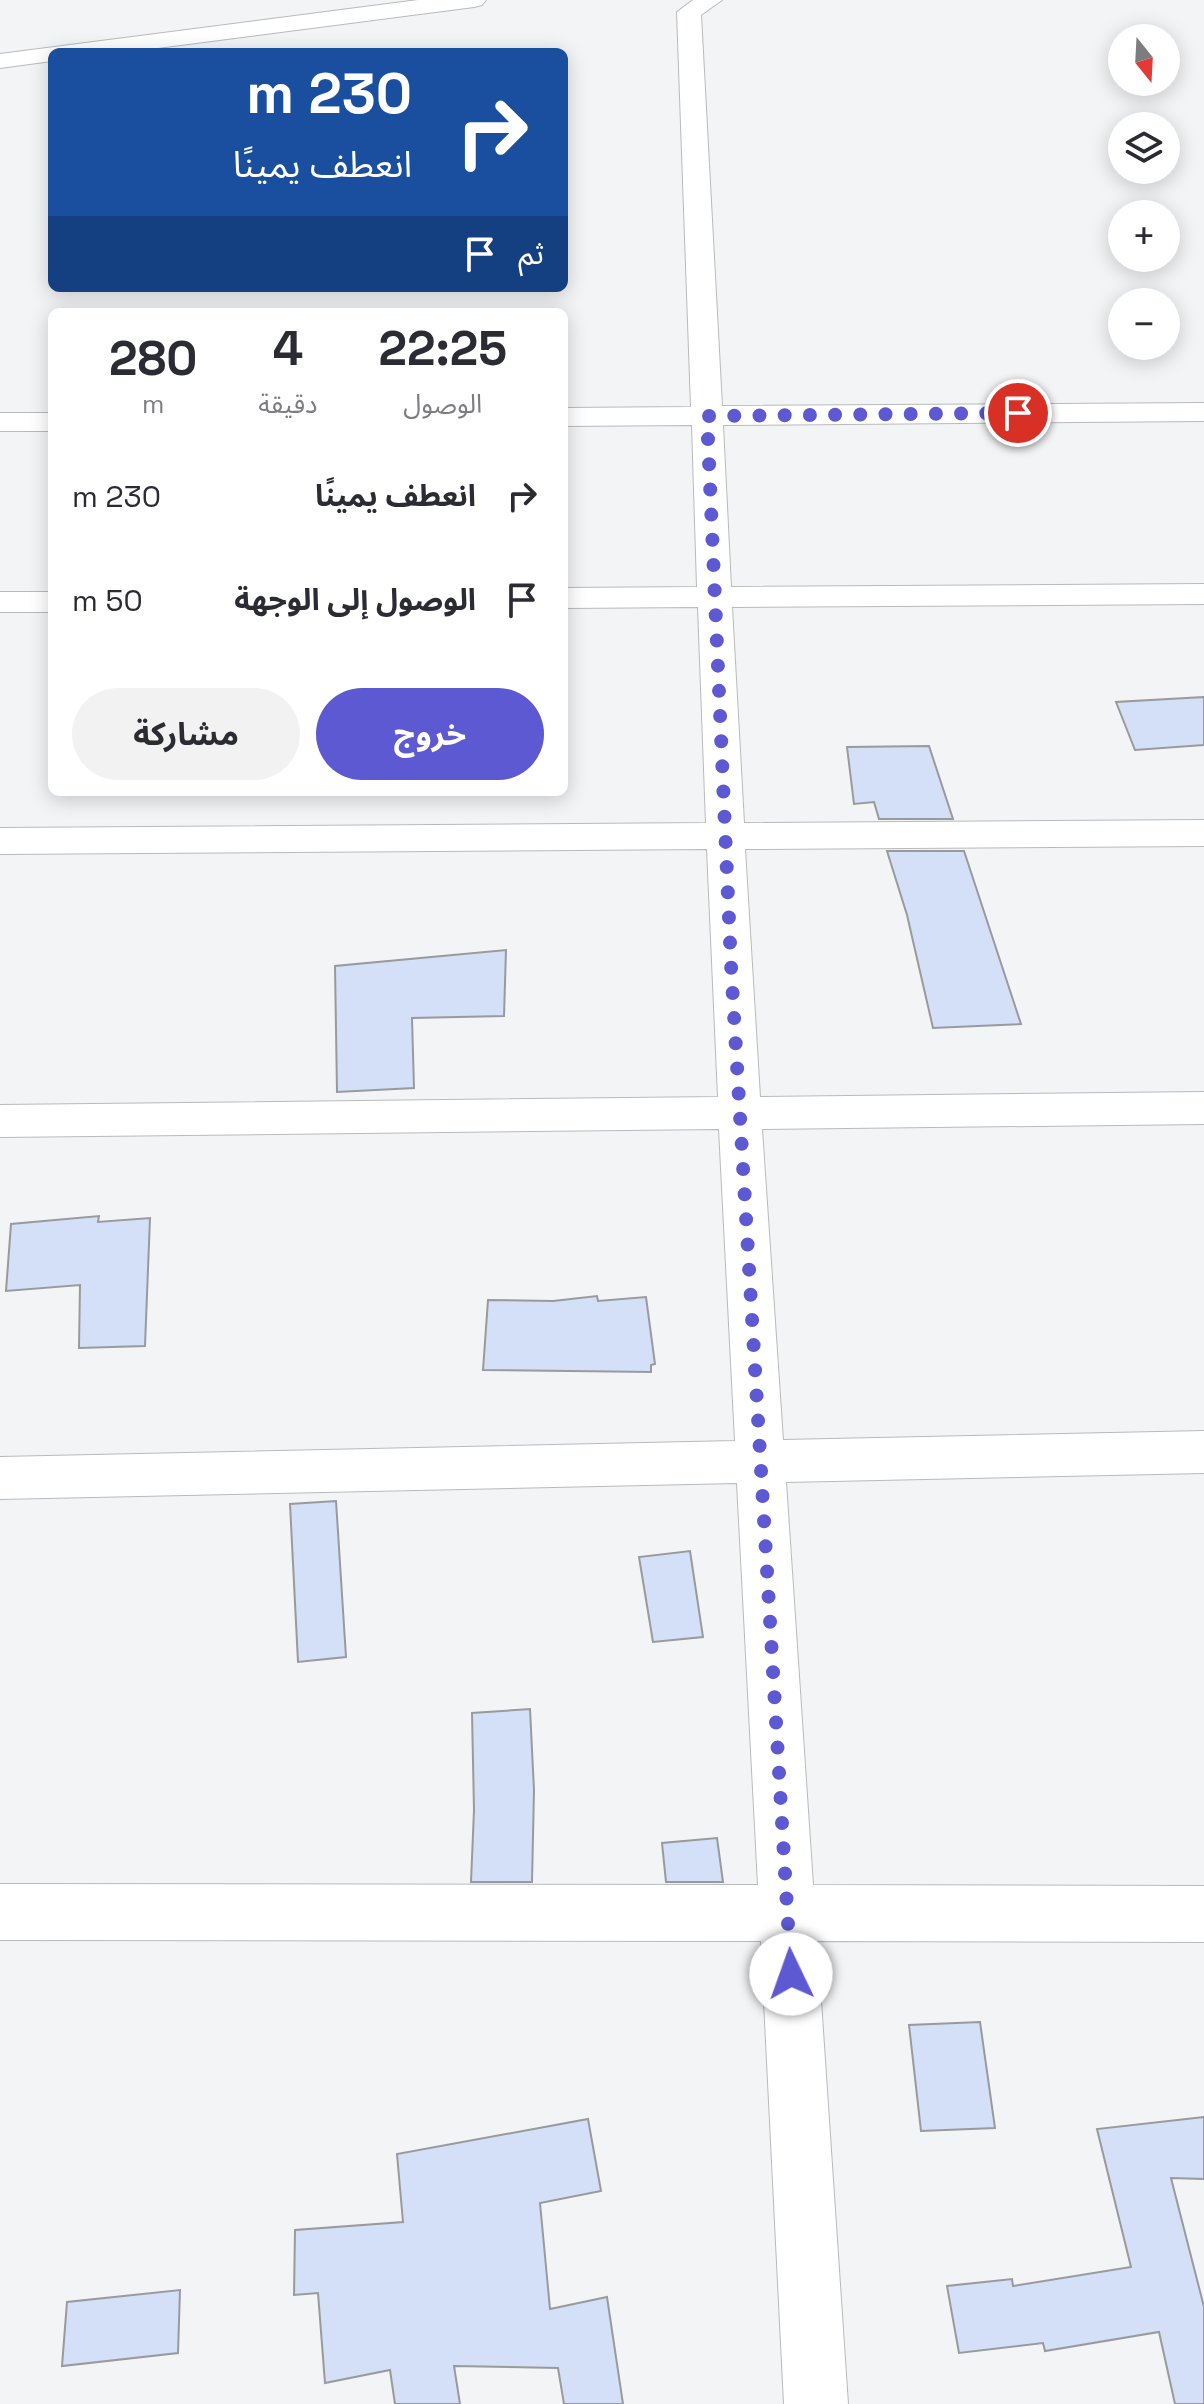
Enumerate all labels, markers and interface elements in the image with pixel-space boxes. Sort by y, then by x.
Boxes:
north arrow [1108,24,1180,96]
map controls [1108,24,1180,360]
text: 230 m [246,58,412,129]
icon: right [440,80,544,184]
button: layers [1108,112,1180,184]
text: انعطف يمينًا [233,142,412,188]
button: + [1108,200,1180,272]
icon: arrive [458,232,502,276]
text: ثم [518,234,544,273]
button: − [1108,288,1180,360]
text: 4 [273,318,303,379]
text: 22:25 [378,318,507,379]
text: 280 [109,328,197,389]
pin [984,379,1052,447]
text: m [142,387,164,421]
text: دقيقة [258,387,318,421]
text: الوصول [403,387,482,421]
icon: arrive [996,391,1040,435]
icon: right [500,474,544,518]
text: انعطف يمينًا [315,476,476,515]
text: 230 m [72,477,161,516]
icon: arrive [500,578,544,622]
text: الوصول إلى الوجهة [234,580,476,619]
text: 50 m [72,581,143,620]
button: مشاركة [72,688,300,780]
button: خروج [316,688,544,780]
position arrow [749,1932,833,2016]

